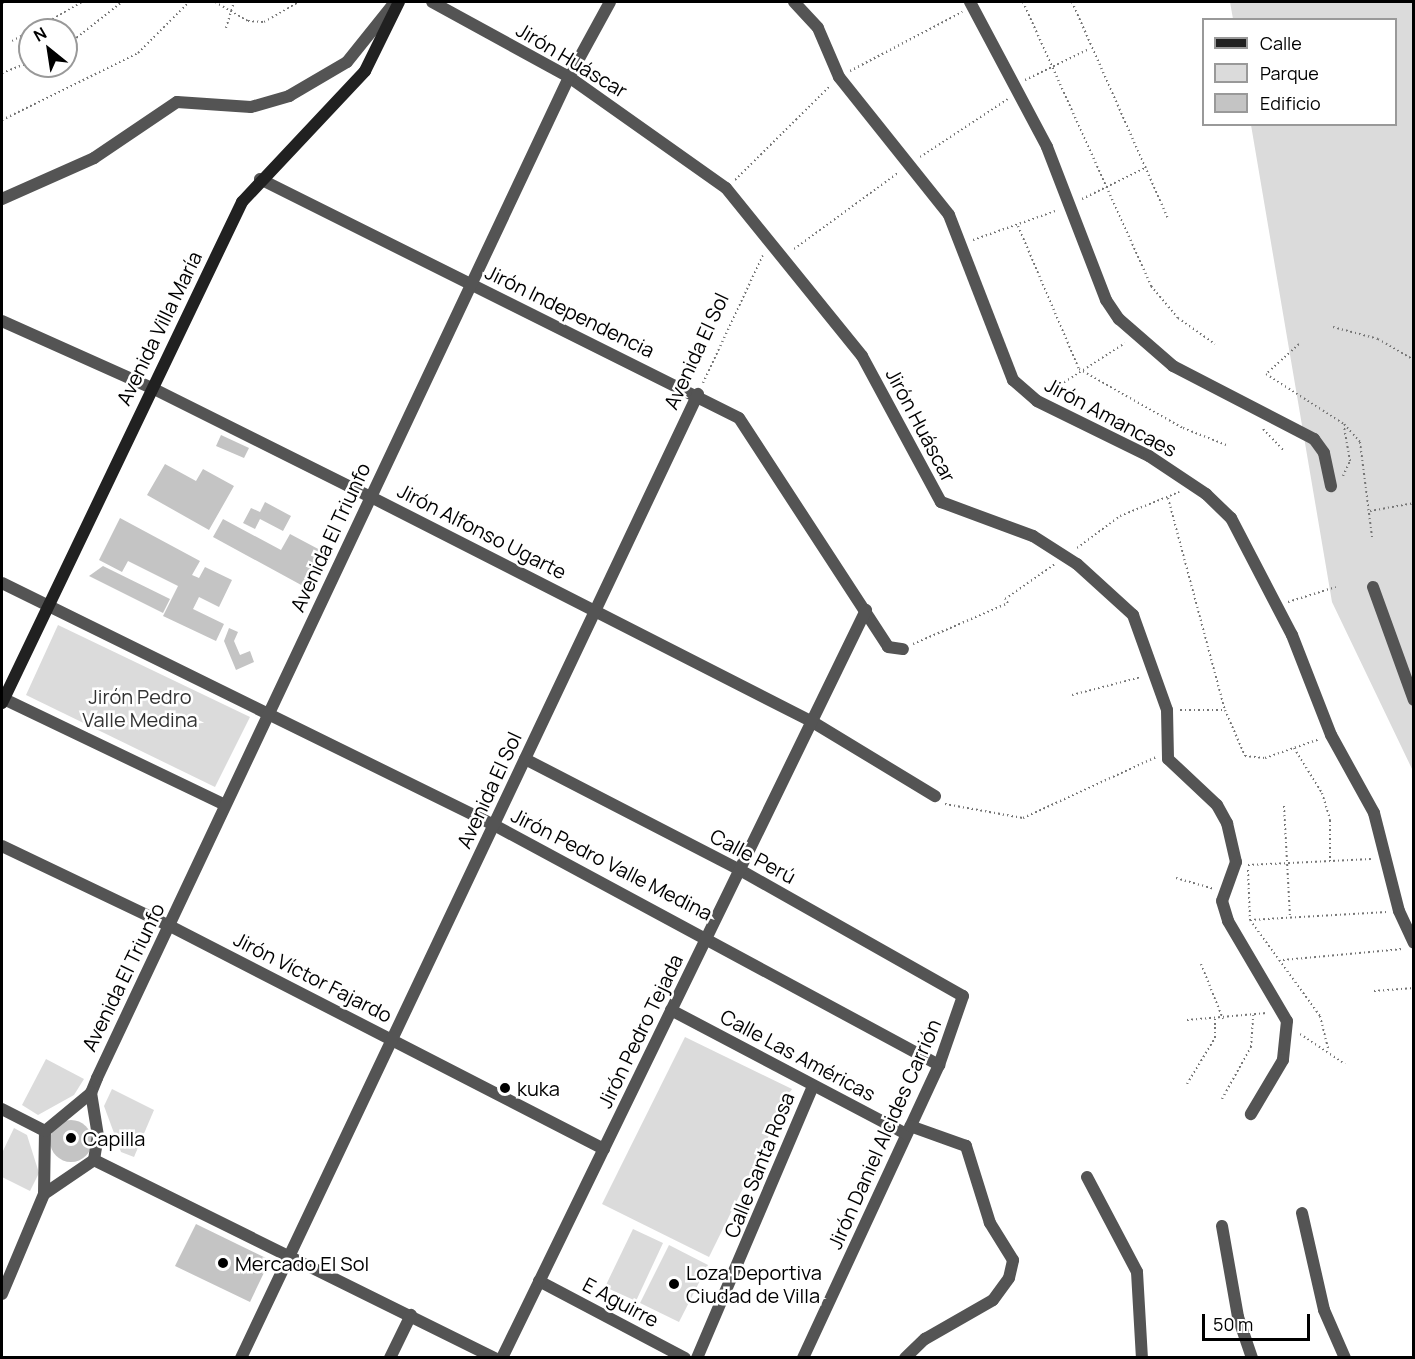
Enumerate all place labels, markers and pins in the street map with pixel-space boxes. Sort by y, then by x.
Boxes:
place label: kuka [517,1076,560,1100]
marker: kuka [498,1081,512,1095]
place label: Capilla [83,1126,145,1150]
marker: Capilla [64,1131,78,1145]
place label: Mercado El Sol [235,1251,369,1275]
marker: Mercado El Sol [216,1256,230,1270]
place label: Loza Deportiva Ciudad de Villa [686,1260,822,1307]
marker: Loza Deportiva Ciudad de Villa [667,1277,681,1291]

